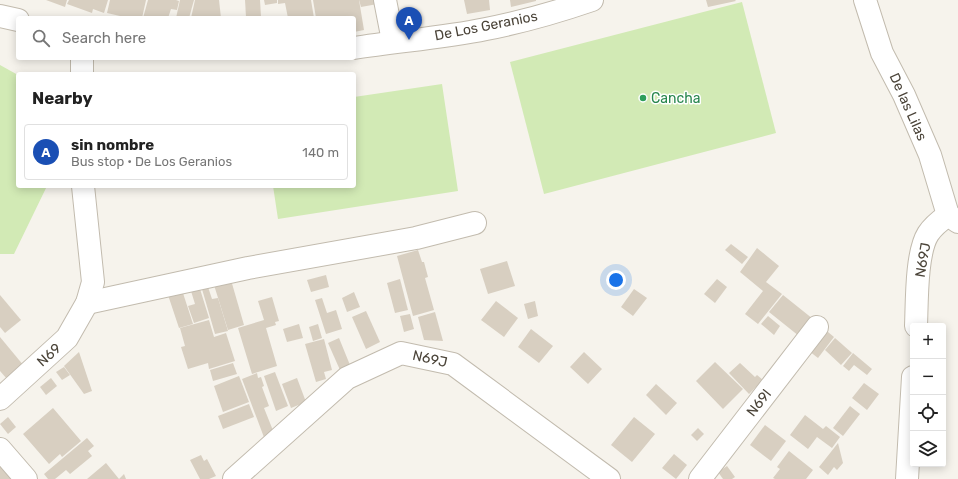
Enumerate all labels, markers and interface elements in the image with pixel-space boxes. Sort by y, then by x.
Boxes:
pin: A [396,7,422,40]
street label: De Los Geranios [433,8,539,44]
search box [16,16,356,60]
icon: search [30,27,52,49]
text: Search here [62,29,146,47]
street label: De las Lilas [886,71,930,143]
text: Nearby [32,88,93,108]
place label: Cancha [651,90,701,107]
marker: Cancha [638,93,648,103]
text: sin nombre [71,136,154,154]
text: A [41,145,51,160]
text: 140 m [302,145,339,160]
text: Bus stop · De Los Geranios [71,154,232,169]
street label: N69J [912,241,934,279]
your location [606,270,626,290]
map controls [910,323,946,467]
button: + [910,323,946,359]
street label: N69 [33,340,65,370]
street label: N69J [411,347,449,371]
button: − [910,359,946,395]
street label: N69l [743,386,775,420]
button: locate [910,395,946,431]
button: layers [910,431,946,467]

